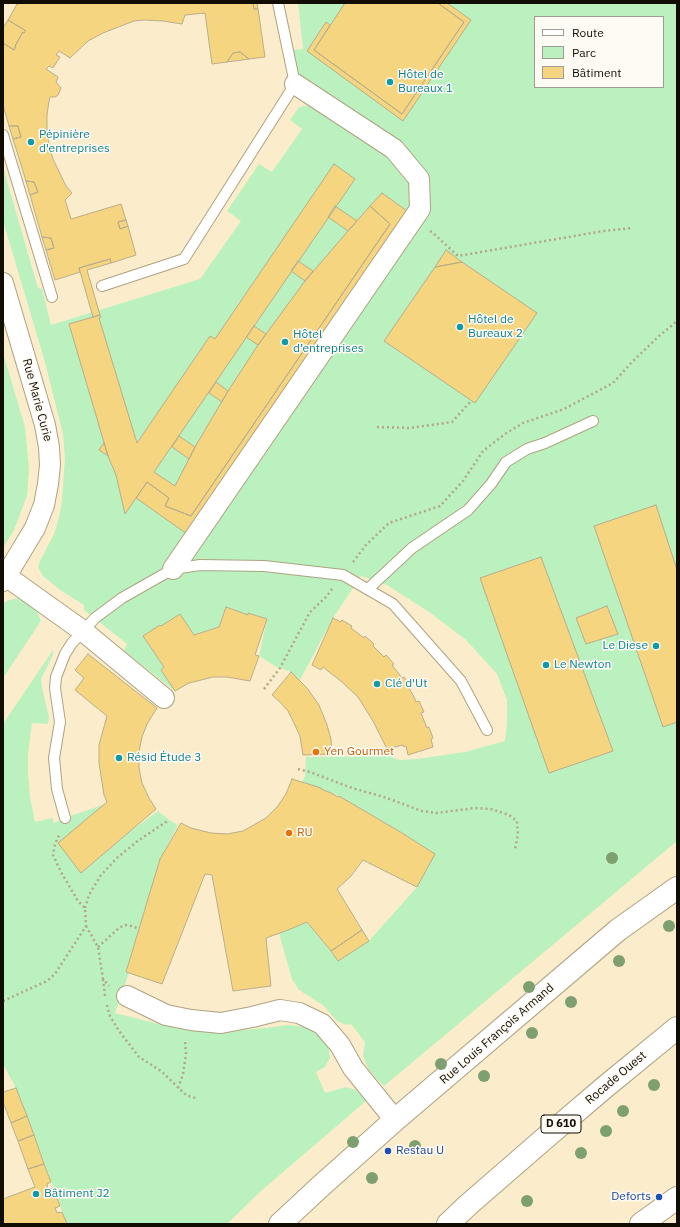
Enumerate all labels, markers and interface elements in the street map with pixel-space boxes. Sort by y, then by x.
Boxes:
legend [534,16,664,88]
text: Route [572,25,604,40]
text: Parc [572,45,596,60]
text: Bâtiment [572,65,622,80]
place label: Hôtel de Bureaux 1 [398,68,453,96]
marker: Hôtel de Bureaux 1 [385,77,395,87]
place label: Pépinière d'entreprises [39,128,110,156]
marker: Pépinière d'entreprises [26,137,36,147]
place label: Hôtel de Bureaux 2 [468,313,523,341]
marker: Hôtel de Bureaux 2 [455,322,465,332]
place label: Hôtel d’entreprises [293,328,364,356]
marker: Hôtel d’entreprises [280,337,290,347]
street label: Rue Marie Curie [19,357,55,443]
place label: Le Diese [603,639,648,653]
marker: Le Diese [651,641,661,651]
place label: Le Newton [554,658,611,672]
marker: Le Newton [541,660,551,670]
place label: Clé d'Ut [385,677,427,691]
marker: Clé d'Ut [372,679,382,689]
place label: Yen Gourmet [324,745,394,759]
marker: Yen Gourmet [311,747,321,757]
place label: Résid Étude 3 [127,751,201,765]
marker: Résid Étude 3 [114,753,124,763]
place label: RU [297,826,313,840]
marker: RU [284,828,294,838]
street label: Rue Louis François Armand [437,981,557,1087]
street label: Rocade Ouest [583,1048,649,1108]
road number: D 610 [541,1115,581,1133]
place label: Restau U [396,1144,444,1158]
marker: Restau U [383,1146,393,1156]
place label: Bâtiment J2 [44,1187,110,1201]
marker: Bâtiment J2 [31,1189,41,1199]
place label: Deforts [611,1190,651,1204]
marker: Deforts [654,1192,664,1202]

